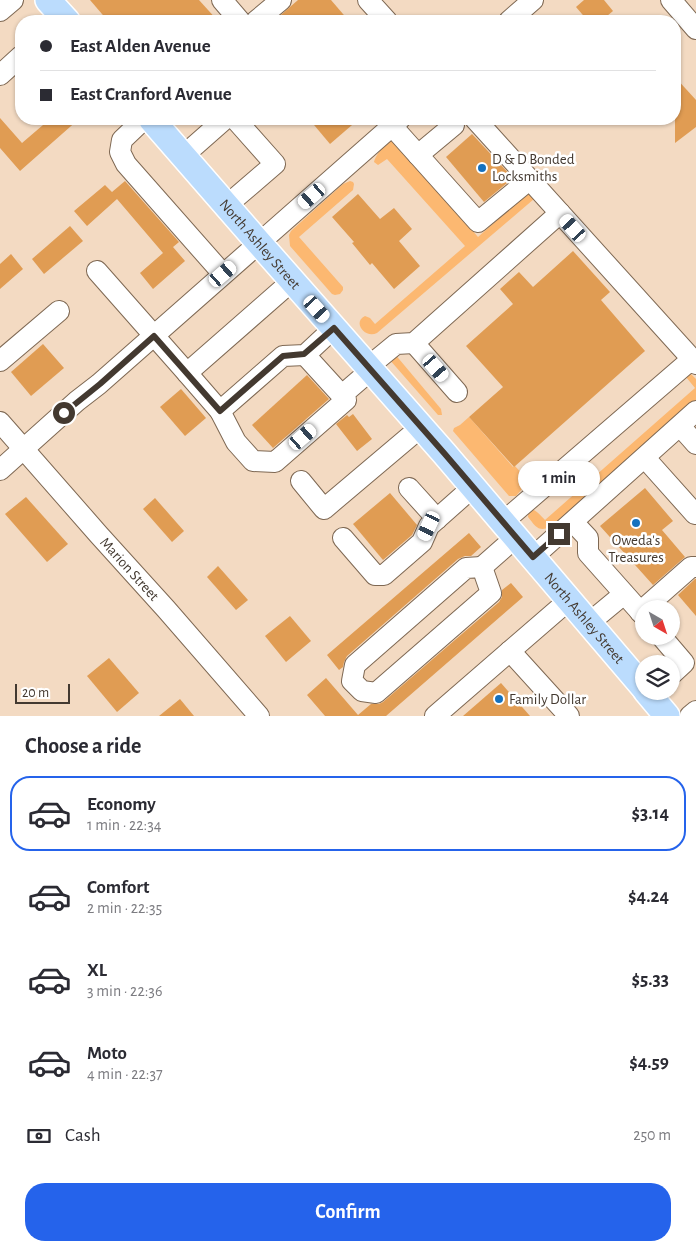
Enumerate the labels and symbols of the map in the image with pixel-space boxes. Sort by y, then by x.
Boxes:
place label: D & D Bonded Locksmiths [492,152,575,184]
marker: D & D Bonded Locksmiths [476,162,488,174]
car [295,180,328,212]
street label: North Ashley Street [217,196,303,292]
car [557,212,588,244]
car [206,258,239,290]
car [301,293,332,325]
car [420,352,451,384]
route start [53,402,75,424]
car [286,421,319,453]
callout: 1 min [518,462,600,496]
car [415,509,442,543]
marker: Oweda's Treasures [630,517,642,529]
route end [548,523,570,545]
place label: Oweda's Treasures [608,533,664,565]
street label: Marion Street [97,534,162,604]
street label: North Ashley Street [542,570,627,666]
north arrow [635,600,680,645]
scale bar [15,681,70,704]
place label: Family Dollar [509,692,586,707]
marker: Family Dollar [493,693,505,705]

